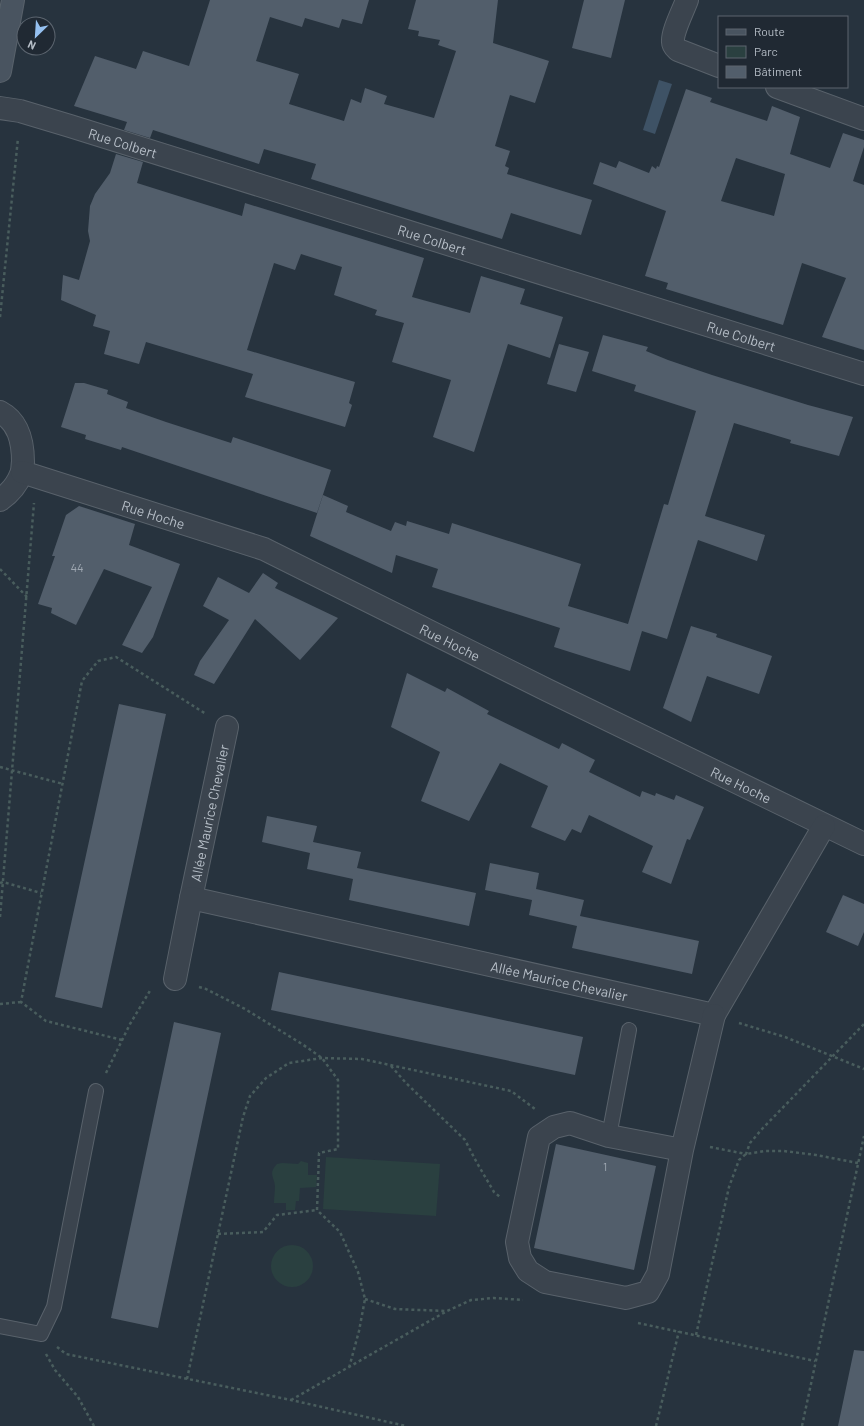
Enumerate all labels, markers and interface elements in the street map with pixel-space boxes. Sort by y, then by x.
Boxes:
north arrow [16,16,56,56]
legend [718,16,848,88]
text: Route [754,24,785,38]
text: N [25,38,38,53]
text: Parc [754,44,778,58]
text: Bâtiment [754,64,802,78]
street label: Rue Colbert [87,124,160,161]
street label: Rue Colbert [396,220,469,258]
street label: Rue Colbert [705,317,778,354]
street label: Rue Hoche [120,496,187,532]
house number: 44 [70,560,84,574]
street label: Rue Hoche [417,620,483,664]
street label: Allée Maurice Chevalier [186,743,232,883]
street label: Rue Hoche [708,762,774,806]
street label: Allée Maurice Chevalier [489,957,629,1004]
house number: 1 [603,1159,607,1173]

